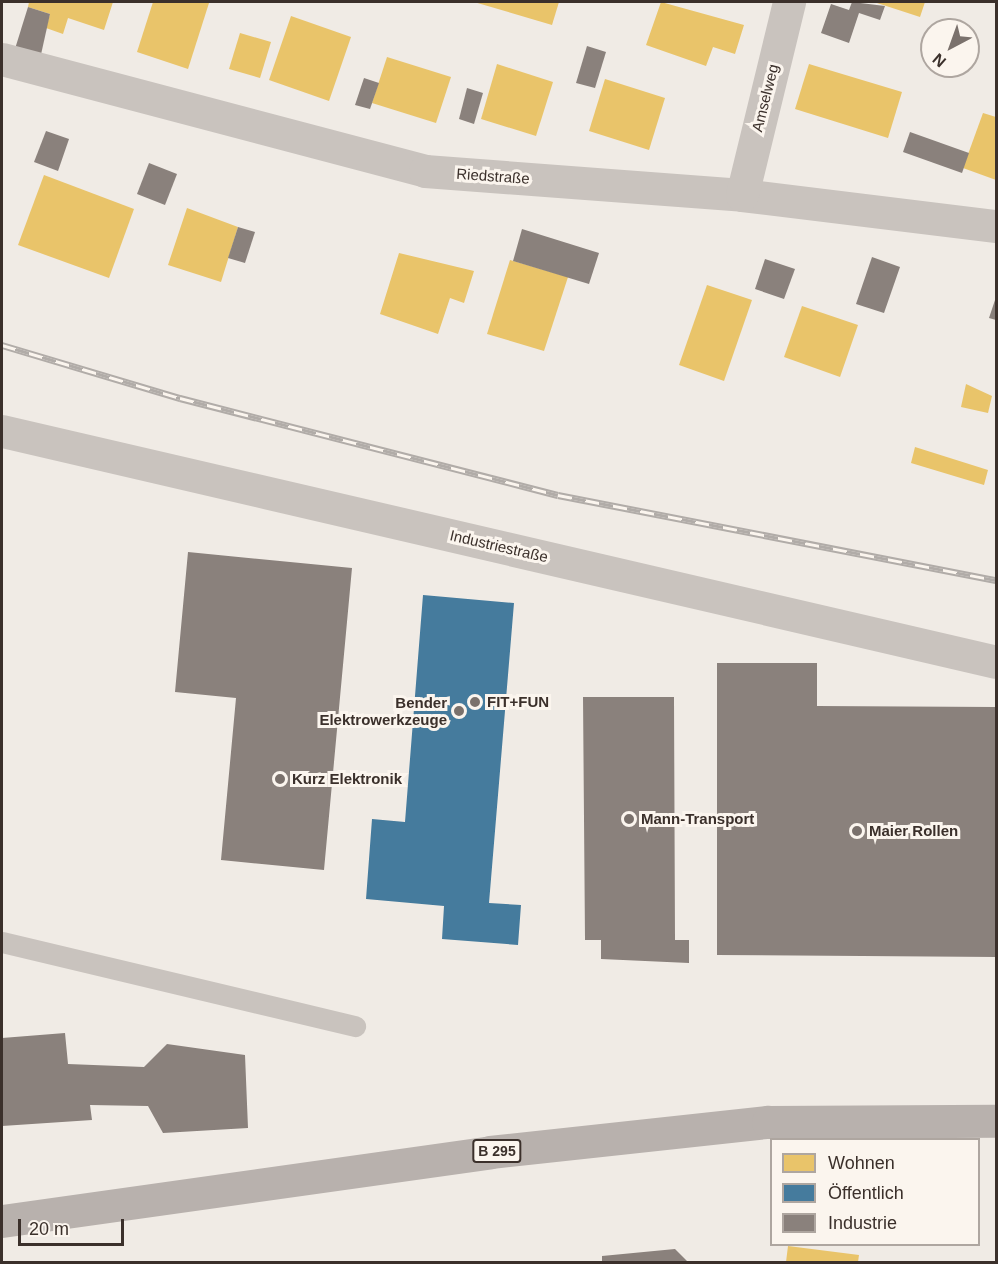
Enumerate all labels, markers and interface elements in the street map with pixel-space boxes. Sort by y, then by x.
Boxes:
north arrow [920,18,980,78]
text: N [929,50,949,71]
street label: Amselweg [748,62,782,134]
street label: Riedstraße [456,164,530,188]
street label: Industriestraße [448,526,550,566]
place label: Bender Elektrowerkzeuge [319,693,447,728]
place label: FIT+FUN [487,693,549,711]
marker: FIT+FUN [468,695,482,709]
marker: Bender Elektrowerkzeuge [452,704,466,718]
place label: Kurz Elektronik [292,770,402,788]
marker: Kurz Elektronik [273,772,287,786]
place label: Mann-Transport [641,810,754,828]
marker: Mann-Transport [622,812,636,826]
place label: Maier Rollen [869,822,958,840]
marker: Maier Rollen [850,824,864,838]
legend [770,1138,980,1246]
road number: B 295 [472,1140,522,1162]
text: Wohnen [828,1153,895,1173]
text: Öffentlich [828,1183,904,1203]
scale bar [21,1207,128,1245]
text: Industrie [828,1213,897,1233]
text: 20 m [29,1219,69,1239]

